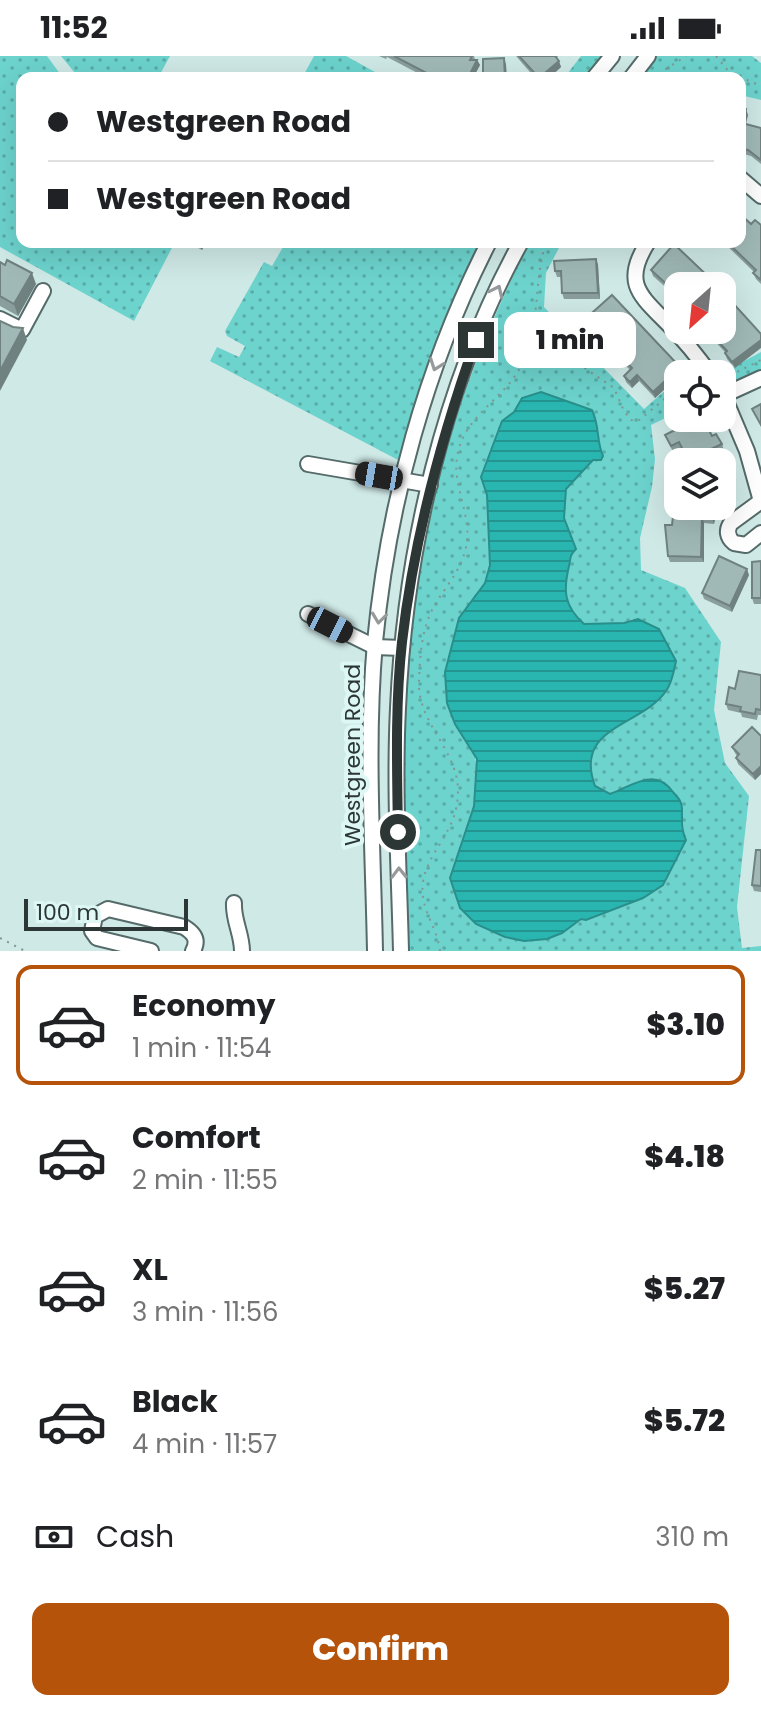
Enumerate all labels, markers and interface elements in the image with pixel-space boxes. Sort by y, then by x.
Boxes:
text: 11:52 [40,6,108,49]
text: Westgreen Road [96,100,351,143]
text: Westgreen Road [96,177,351,220]
north arrow [664,272,736,344]
map controls [664,272,736,520]
one-way arrow [487,285,503,299]
callout: 1 min [504,312,636,368]
route end [458,322,494,358]
text: 1 min [536,322,604,358]
one-way arrow [429,357,446,371]
button: locate [664,360,736,432]
button: layers [664,448,736,520]
car [353,460,405,492]
car [303,603,357,647]
one-way arrow [370,612,387,625]
street label: Westgreen Road [337,664,368,846]
route start [380,814,416,850]
one-way arrow [390,866,408,879]
scale bar [24,895,188,931]
text: 100 m [36,897,99,928]
text: Economy [132,984,276,1027]
icon: car [36,989,108,1061]
text: $3.10 [647,1003,725,1046]
text: 1 min · 11:54 [132,1030,271,1066]
text: Comfort [132,1116,261,1159]
icon: car [36,1121,108,1193]
text: $4.18 [644,1135,725,1178]
text: 2 min · 11:55 [132,1162,278,1198]
text: XL [132,1248,168,1291]
icon: car [36,1253,108,1325]
text: $5.27 [644,1267,725,1310]
text: 3 min · 11:56 [132,1294,278,1330]
text: Black [132,1380,218,1423]
icon: car [36,1385,108,1457]
text: $5.72 [644,1399,725,1442]
text: 4 min · 11:57 [132,1426,277,1462]
icon: cash [32,1515,76,1559]
text: Cash [96,1515,174,1558]
text: 310 m [655,1519,729,1555]
button: Confirm [32,1603,729,1695]

